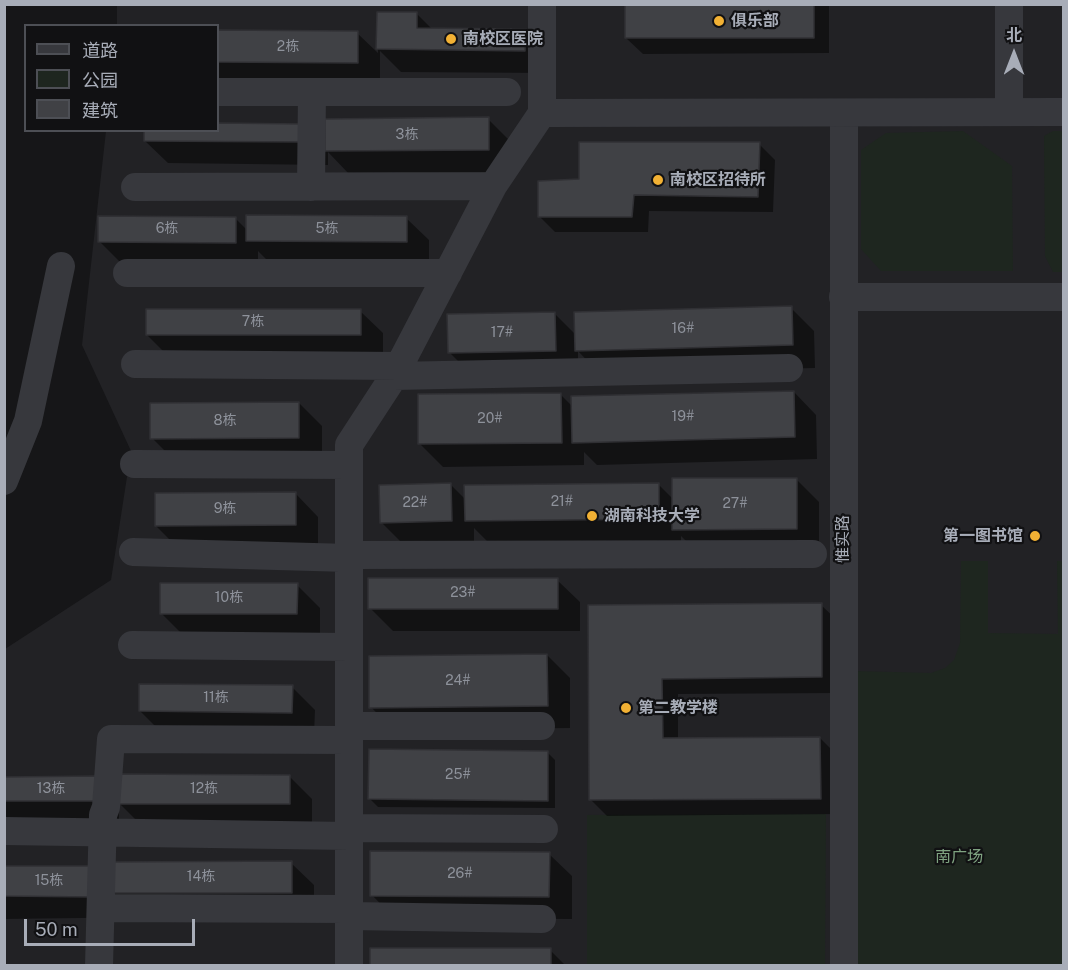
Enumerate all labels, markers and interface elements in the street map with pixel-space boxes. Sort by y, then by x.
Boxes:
place label: 俱乐部 [731,11,779,31]
marker: 俱乐部 [712,14,726,28]
legend [24,24,219,132]
north arrow [984,24,1044,84]
text: 北 [1006,26,1022,45]
place label: 南校区医院 [463,29,543,49]
marker: 南校区医院 [444,32,458,46]
house number: 2栋 [277,39,299,55]
text: 道路 [82,40,118,61]
text: 公园 [82,70,118,91]
text: 建筑 [82,100,118,121]
house number: 3栋 [396,127,418,143]
place label: 南校区招待所 [670,170,766,190]
marker: 南校区招待所 [651,173,665,187]
house number: 6栋 [156,221,178,237]
house number: 5栋 [316,221,338,237]
house number: 7栋 [242,314,264,330]
house number: 16# [672,321,694,337]
house number: 17# [491,325,513,341]
house number: 19# [672,409,694,425]
house number: 20# [477,411,503,427]
house number: 8栋 [213,413,237,429]
house number: 21# [551,494,573,510]
house number: 22# [402,495,428,511]
house number: 27# [722,496,748,512]
house number: 9栋 [214,501,236,517]
place label: 湖南科技大学 [604,506,700,526]
marker: 湖南科技大学 [585,509,599,523]
street label: 惟实路 [833,515,853,563]
place label: 第一图书馆 [943,526,1023,546]
marker: 第一图书馆 [1028,529,1042,543]
house number: 23# [450,585,476,601]
house number: 10栋 [215,590,243,606]
house number: 24# [445,673,471,689]
house number: 11栋 [203,690,229,706]
place label: 第二教学楼 [638,698,718,718]
marker: 第二教学楼 [619,701,633,715]
house number: 25# [445,767,471,783]
house number: 13栋 [37,781,65,797]
house number: 12栋 [190,781,218,797]
park label: 南广场 [935,847,983,867]
house number: 26# [447,866,473,882]
house number: 14栋 [187,869,215,885]
house number: 15栋 [35,873,63,889]
scale bar [27,907,198,945]
text: 50 m [35,919,78,940]

